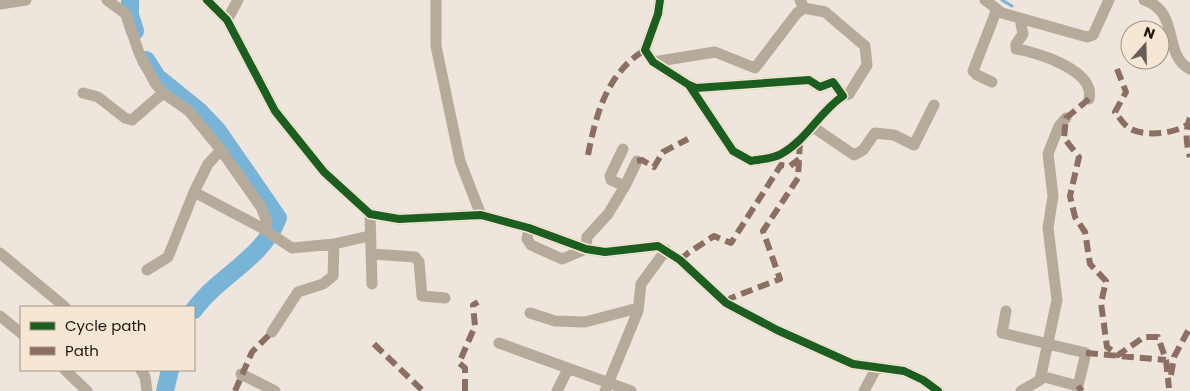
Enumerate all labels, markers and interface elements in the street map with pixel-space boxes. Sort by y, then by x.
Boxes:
north arrow [1120,20,1170,70]
text: N [1141,22,1158,44]
legend [20,306,195,371]
text: Cycle path [65,315,146,336]
text: Path [65,340,99,361]

